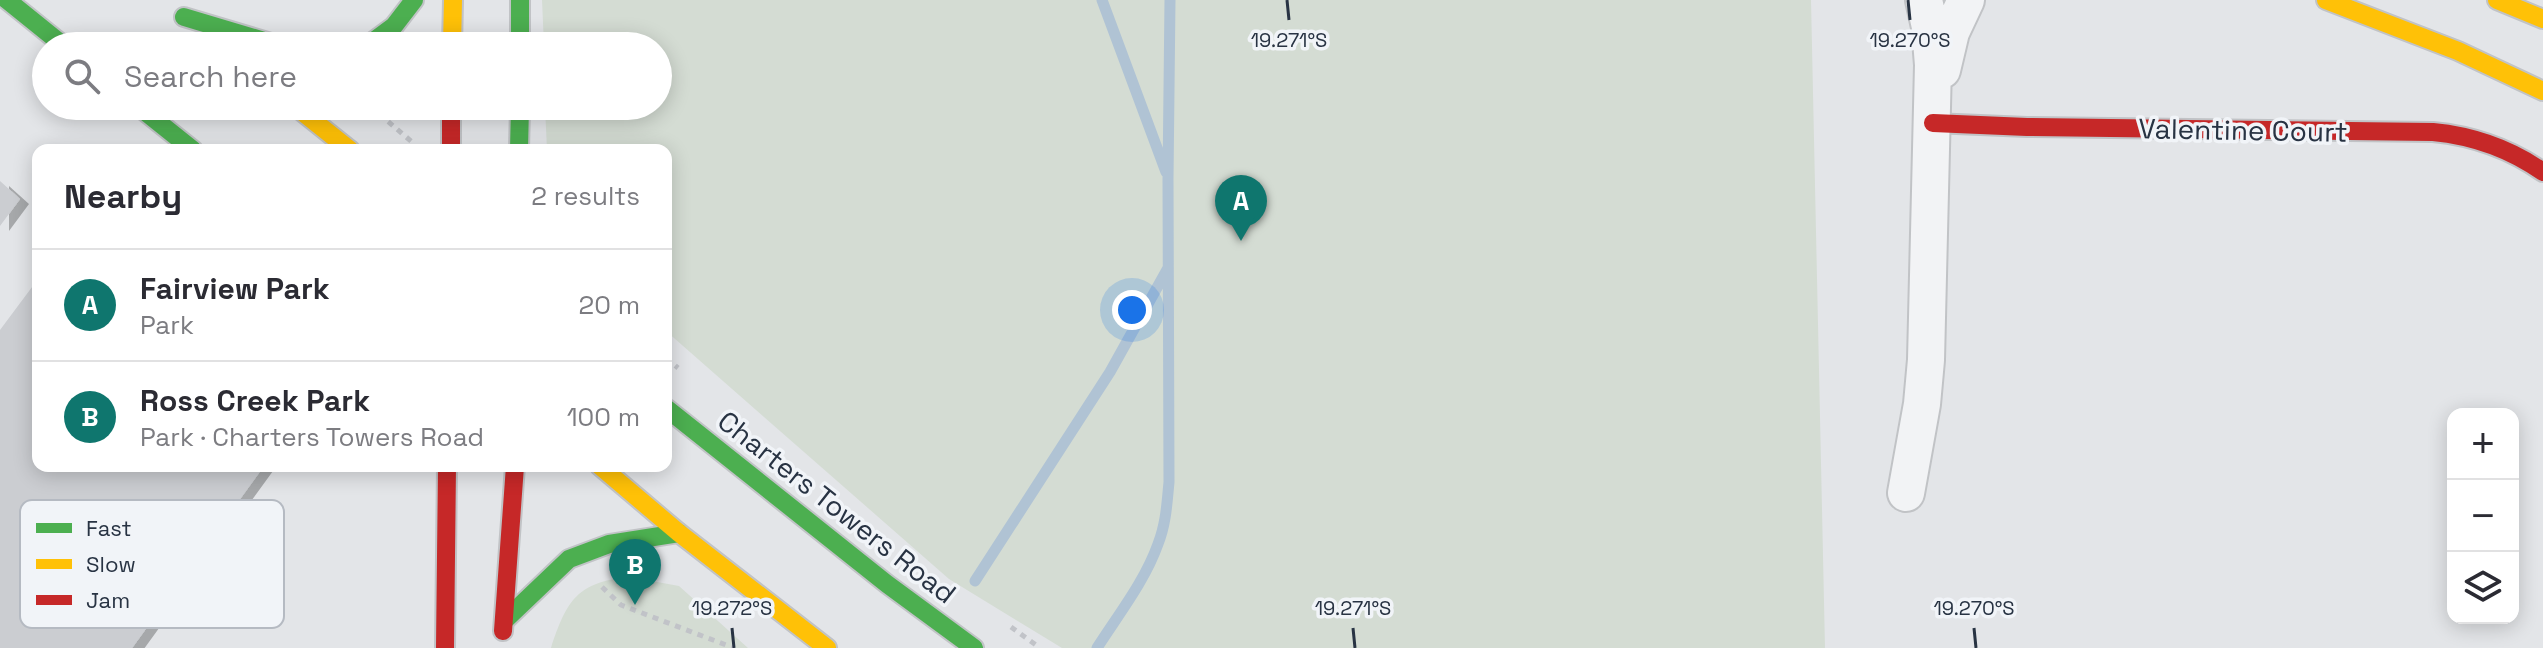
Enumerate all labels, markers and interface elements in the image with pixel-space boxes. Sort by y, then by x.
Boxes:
text: 19.271°S [1251,27,1327,53]
text: 19.270°S [1869,27,1951,53]
search box [32,32,672,120]
icon: search [60,54,104,98]
text: Search here [124,57,297,96]
street label: Valentine Court [2138,110,2348,150]
text: Nearby [64,175,182,218]
pin: A [1215,175,1267,241]
text: 2 results [531,179,640,213]
text: Fairview Park [140,269,330,308]
text: A [82,288,98,322]
text: 20 m [579,288,640,322]
your location [1112,290,1152,330]
text: Park [140,308,194,342]
text: Ross Creek Park [140,381,370,420]
text: B [81,400,99,434]
text: 100 m [567,400,640,434]
street label: Charters Towers Road [711,403,963,611]
map controls [2447,408,2519,624]
button: + [2447,408,2519,480]
text: Park · Charters Towers Road [140,420,484,454]
button: − [2447,480,2519,552]
legend [20,500,284,628]
text: Fast [86,514,132,542]
pin: B [609,539,661,605]
text: Slow [86,550,136,578]
button: layers [2447,552,2519,624]
text: Jam [86,586,130,614]
text: 19.272°S [692,595,772,621]
text: 19.271°S [1315,595,1391,621]
text: 19.270°S [1933,595,2015,621]

